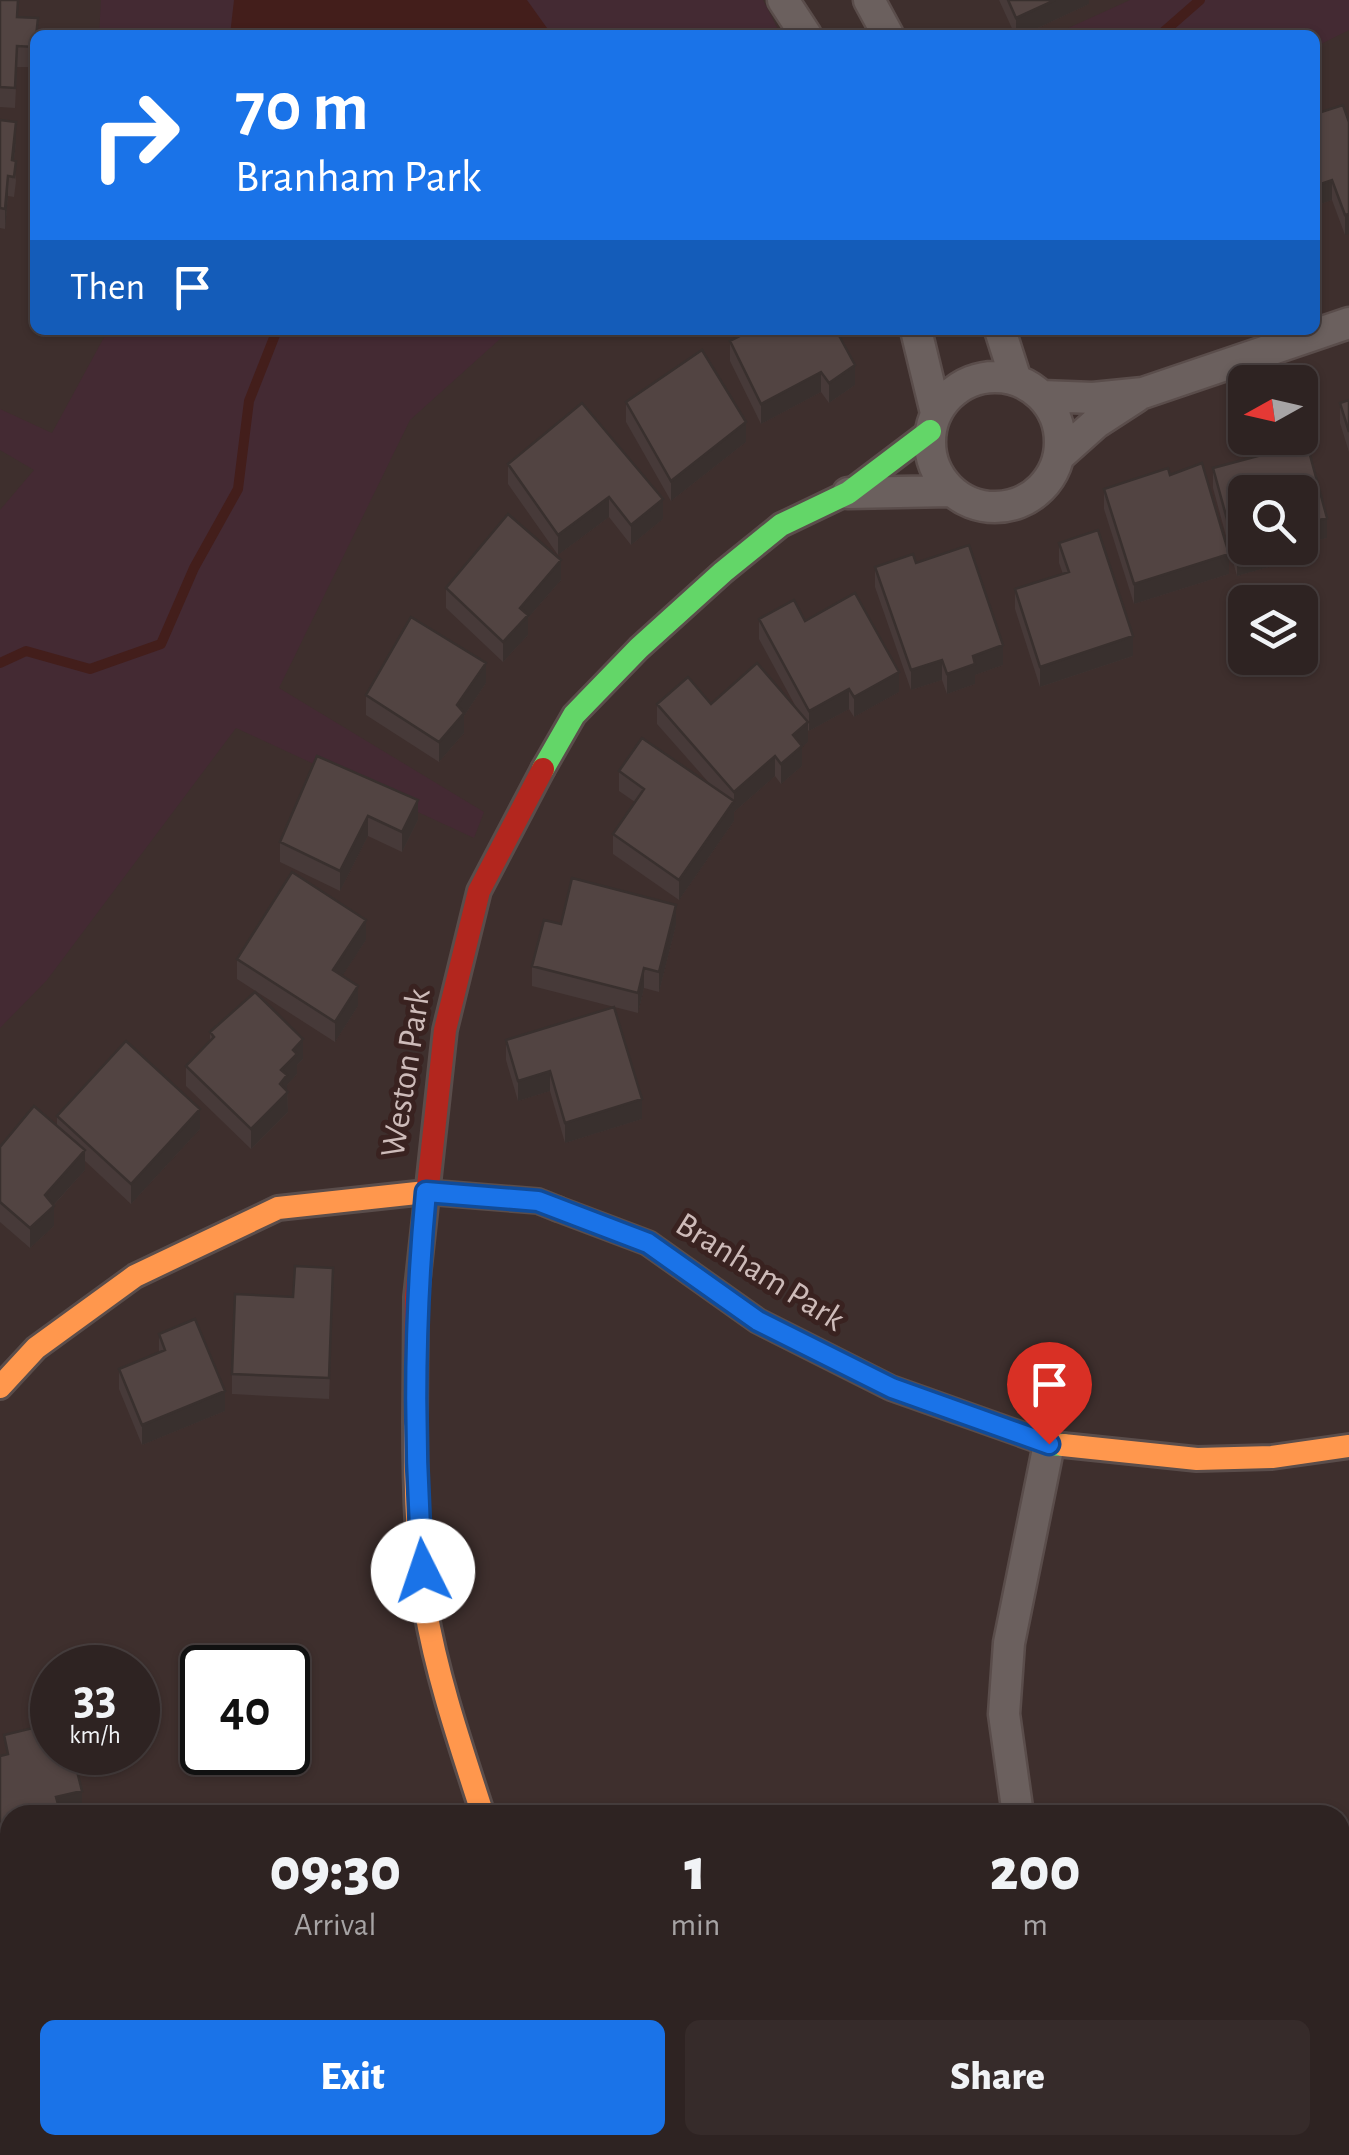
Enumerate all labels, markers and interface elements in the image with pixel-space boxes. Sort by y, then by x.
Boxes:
icon: right [70,70,200,200]
text: 70 m [235,73,369,143]
text: Branham Park [235,155,481,200]
icon: arrive [165,260,220,315]
text: Then [70,269,145,307]
north arrow [1228,365,1318,455]
map controls [1228,365,1318,675]
button: search [1228,475,1318,565]
button: layers [1228,585,1318,675]
street label: Weston Park [375,986,437,1160]
street label: Branham Park [670,1206,850,1338]
pin [1007,1342,1092,1445]
icon: arrive [1022,1357,1077,1412]
position arrow [371,1519,475,1623]
speed limit sign: 40 [180,1645,310,1775]
text: 33 [73,1673,117,1723]
text: km/h [69,1723,121,1748]
text: 09:30 [269,1841,401,1901]
text: 1 [684,1841,706,1901]
text: 200 [990,1841,1081,1901]
text: Arrival [294,1909,376,1941]
text: min [670,1909,720,1941]
text: m [1022,1909,1048,1941]
button: Exit [40,2020,665,2135]
button: Share [685,2020,1310,2135]

